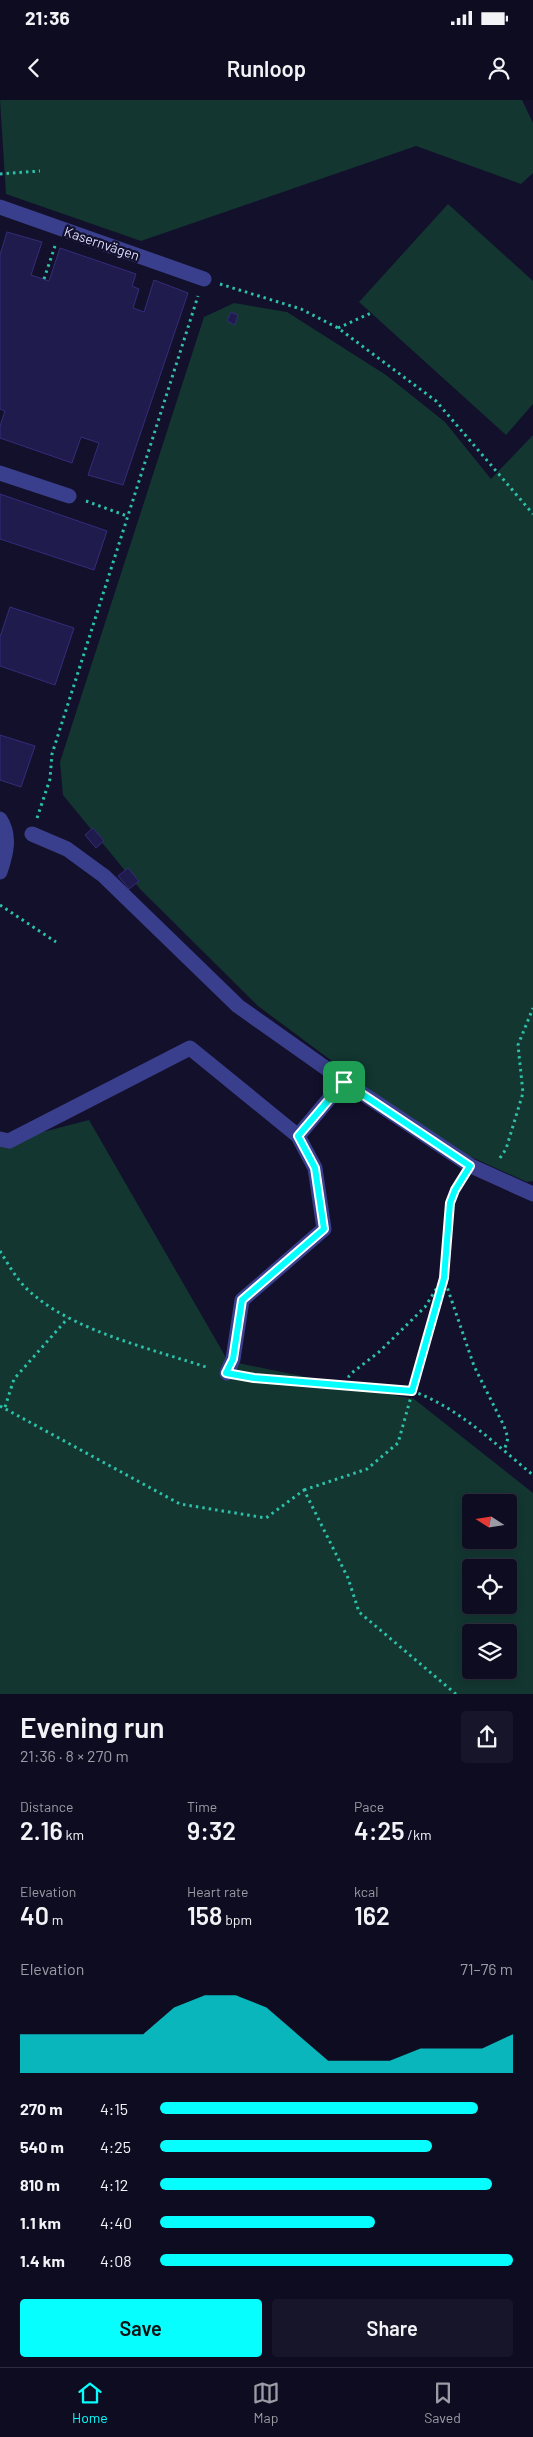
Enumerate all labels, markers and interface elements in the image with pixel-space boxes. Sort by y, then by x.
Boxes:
text: 21:36 [25,6,70,29]
icon: back [20,54,48,82]
icon: person [485,54,513,82]
text: Runloop [227,55,306,81]
street label: Kasernvägen [62,222,142,264]
pin [323,1061,365,1103]
icon: arrive [330,1068,358,1096]
north arrow [462,1494,518,1549]
map controls [462,1494,517,1679]
button: locate [462,1559,517,1614]
button: layers [462,1624,517,1679]
text: Evening run [20,1710,165,1744]
button: share [461,1711,513,1763]
text: 21:36 · 8 × 270 m [20,1746,129,1765]
text: Distance [20,1798,73,1815]
text: Time [187,1798,217,1815]
text: Pace [354,1798,384,1815]
text: 2.16 [20,1815,63,1845]
text: 9:32 [187,1815,236,1845]
text: 4:25 [354,1815,405,1845]
text: km [63,1826,84,1843]
text: /km [405,1826,432,1843]
text: Elevation [20,1883,76,1900]
text: Heart rate [187,1883,248,1900]
text: kcal [354,1883,378,1900]
text: 40 [20,1900,49,1930]
text: 158 [187,1900,222,1930]
text: 162 [354,1900,390,1930]
text: m [49,1911,63,1928]
text: bpm [222,1911,252,1928]
text: Elevation [20,1959,84,1978]
text: 71–76 m [460,1959,513,1978]
text: 270 m [20,2099,63,2118]
text: 4:15 [100,2099,128,2118]
text: 540 m [20,2137,64,2156]
text: 4:25 [100,2137,131,2156]
text: 810 m [20,2175,60,2194]
text: 4:12 [100,2175,128,2194]
text: 1.1 km [20,2213,61,2232]
text: 4:40 [100,2213,132,2232]
text: 1.4 km [20,2251,65,2270]
text: 4:08 [100,2251,132,2270]
button: Save [20,2299,262,2357]
button: Share [272,2299,513,2357]
tab: Home [72,2379,108,2426]
tab: Map [252,2379,280,2426]
tab: Saved [424,2379,461,2426]

